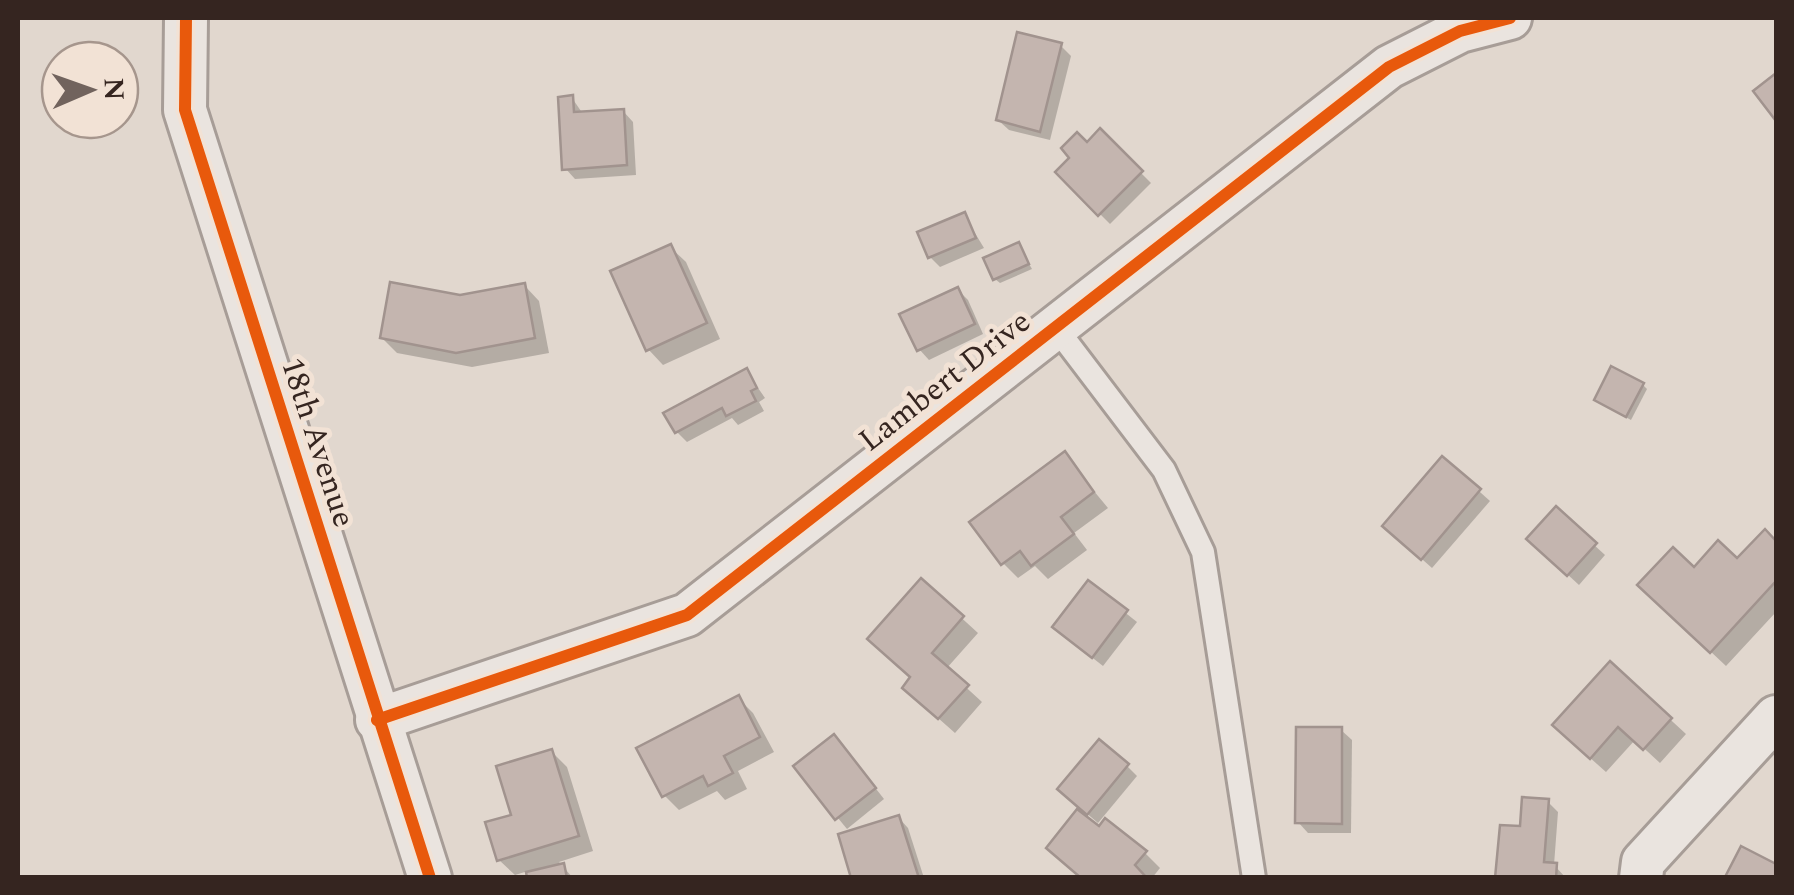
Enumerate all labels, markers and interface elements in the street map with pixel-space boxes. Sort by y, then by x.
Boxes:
north arrow [40,40,140,140]
text: N [92,77,135,101]
street label: Lambert Drive [848,298,1042,464]
street label: 18th Avenue [267,351,368,534]

